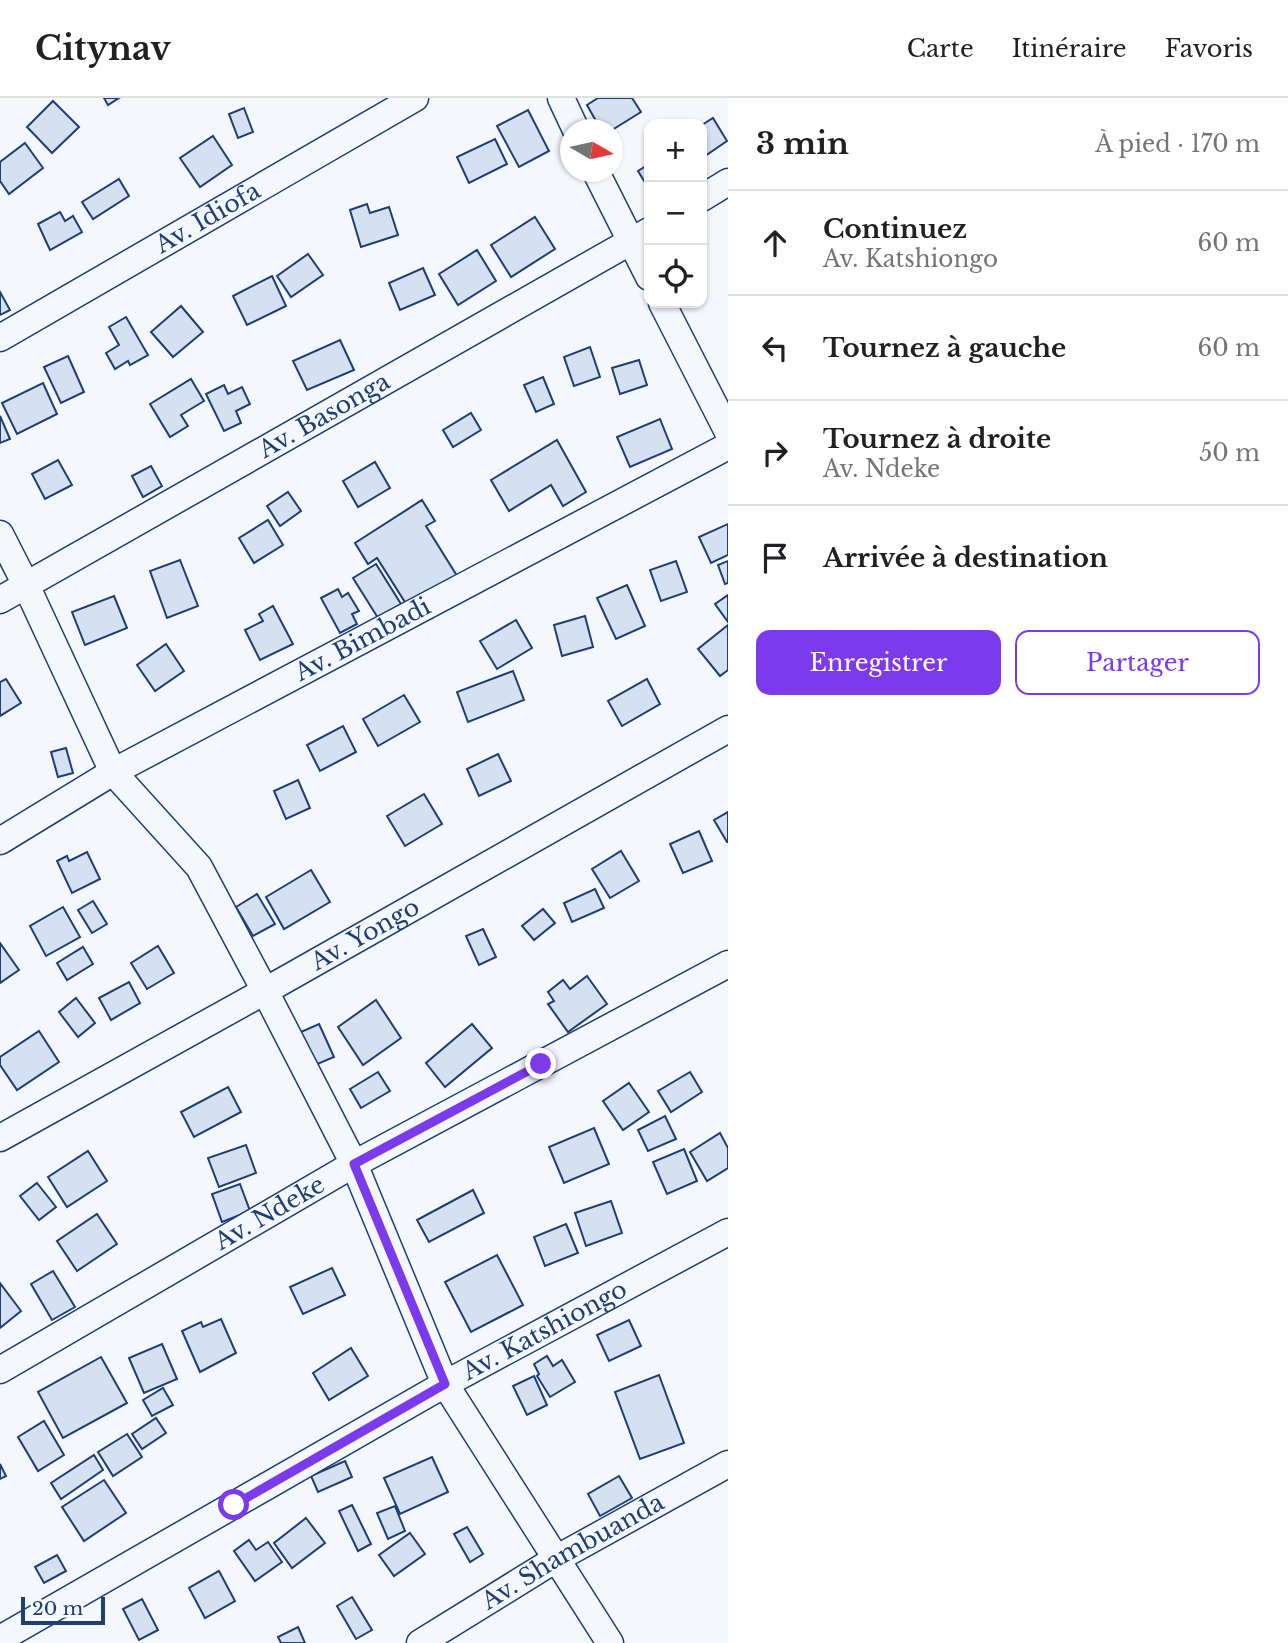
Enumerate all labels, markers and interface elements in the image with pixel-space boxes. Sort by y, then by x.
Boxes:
text: Citynav [35,28,171,69]
text: Carte [907,34,974,63]
text: Itinéraire [1012,34,1127,63]
text: Favoris [1165,34,1253,63]
north arrow [560,119,623,182]
map controls [644,119,707,308]
button: + [644,119,707,182]
text: 3 min [756,125,849,162]
text: À pied · 170 m [1095,130,1260,158]
street label: Av. Idiofa [149,175,266,260]
button: − [644,182,707,245]
text: Continuez [823,213,967,245]
icon: ahead [756,224,794,262]
text: 60 m [1198,229,1260,257]
button: locate [644,245,707,308]
text: Av. Katshiongo [823,245,998,273]
icon: left [756,329,794,367]
text: Tournez à gauche [823,332,1066,364]
text: 60 m [1198,334,1260,362]
street label: Av. Basonga [252,366,395,464]
text: Tournez à droite [823,423,1051,455]
icon: right [756,434,794,472]
text: 50 m [1199,439,1260,467]
text: Av. Ndeke [823,455,940,483]
icon: arrive [756,539,794,577]
text: Arrivée à destination [823,542,1108,574]
street label: Av. Bimbadi [289,591,435,687]
button: Enregistrer [756,630,1001,695]
button: Partager [1015,630,1260,695]
street label: Av. Yongo [304,892,424,977]
route end [525,1048,556,1079]
street label: Av. Ndeke [208,1169,330,1256]
street label: Av. Katshiongo [456,1274,632,1387]
street label: Av. Shambuanda [475,1487,669,1616]
route start [218,1489,249,1520]
scale bar [21,1594,105,1626]
text: 20 m [32,1597,83,1620]

